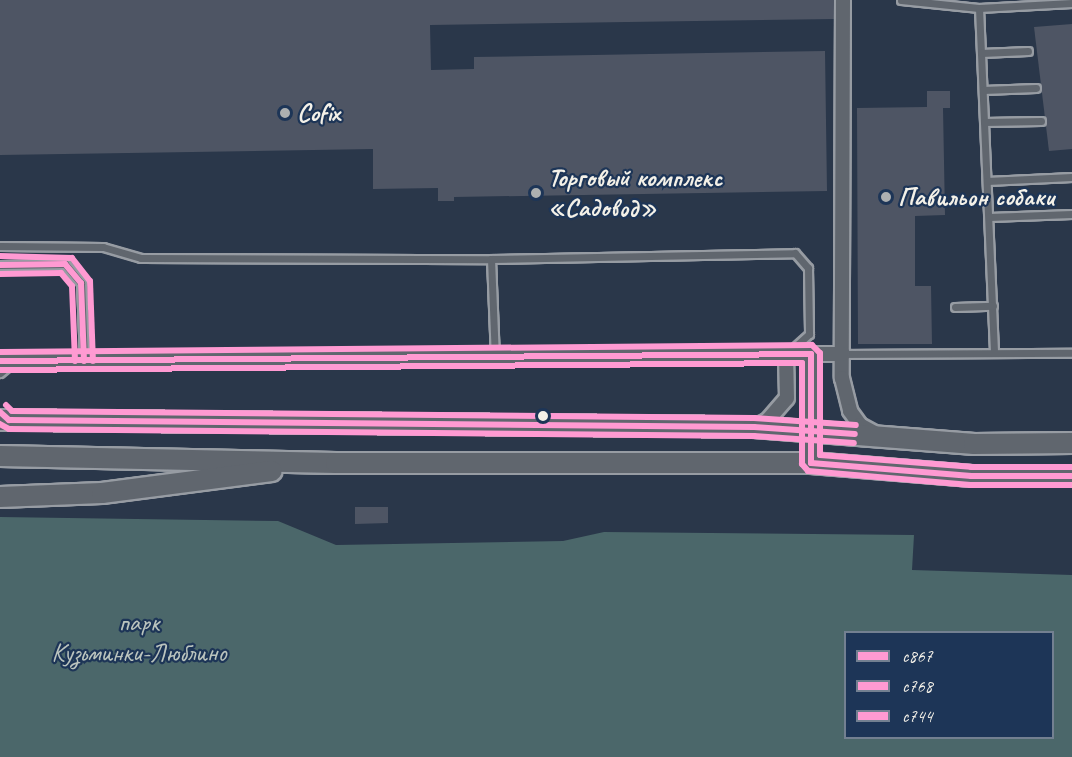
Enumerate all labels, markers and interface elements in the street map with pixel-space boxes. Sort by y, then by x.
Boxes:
place label: Cofix [297,97,340,129]
marker: Cofix [278,106,292,120]
place label: Торговый комплекс «Садовод» [548,162,722,224]
place label: Павильон собаки [898,181,1054,213]
marker: Торговый комплекс «Садовод» [529,186,543,200]
marker: Павильон собаки [879,190,893,204]
unlabelled marker [537,410,549,422]
park label: парк Кузьминки-Люблино [52,607,226,668]
legend [844,631,1054,739]
text: с867 [902,645,933,667]
text: с768 [902,675,933,697]
text: с744 [902,705,933,727]

